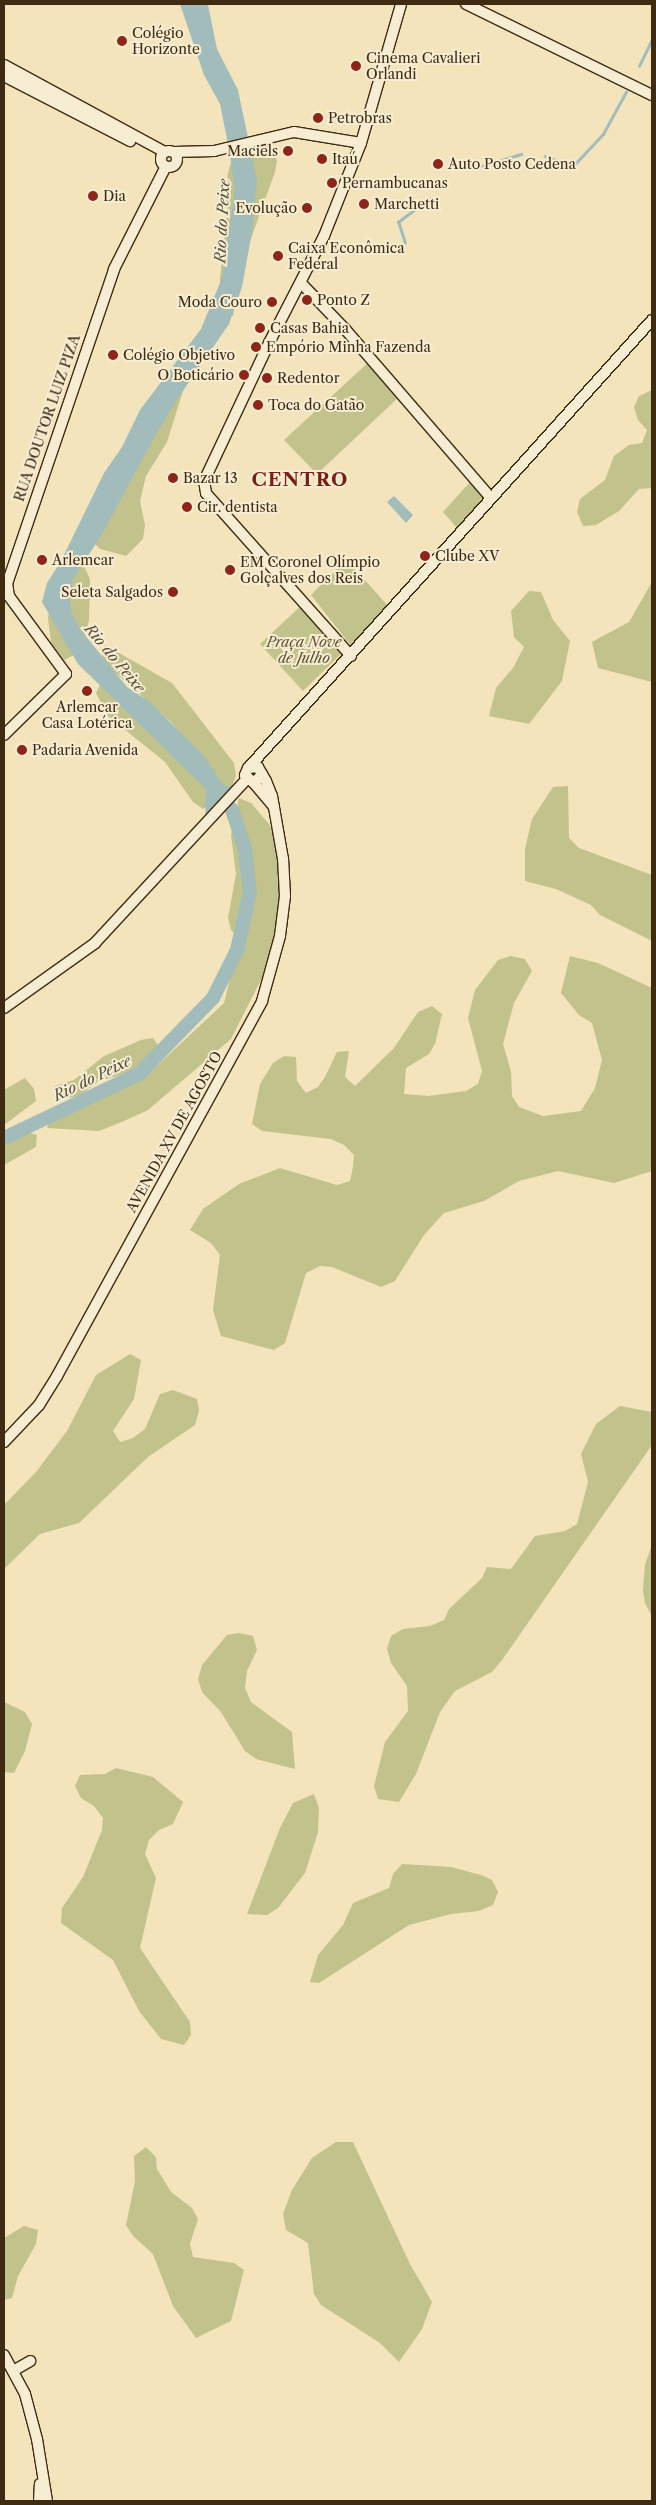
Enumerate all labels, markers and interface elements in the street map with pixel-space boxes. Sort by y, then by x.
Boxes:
place label: Colégio Horizonte [132,25,200,58]
marker: Colégio Horizonte [116,35,128,47]
place label: Cinema Cavalieri Orlandi [366,50,481,82]
marker: Cinema Cavalieri Orlandi [350,60,362,72]
place label: Petrobras [328,110,392,126]
marker: Petrobras [312,112,324,124]
place label: Maciels [227,143,278,159]
marker: Maciels [282,145,294,157]
place label: Itaú [332,151,358,167]
marker: Itaú [316,153,328,165]
place label: Auto Posto Cedena [448,156,576,172]
marker: Auto Posto Cedena [432,158,444,170]
place label: Pernambucanas [342,175,448,191]
marker: Pernambucanas [326,177,338,189]
water label: Rio do Peixe [211,178,233,264]
place label: Dia [103,188,126,204]
marker: Dia [87,190,99,202]
place label: Marchetti [374,196,439,212]
marker: Marchetti [358,198,370,210]
place label: Evolução [235,200,297,216]
marker: Evolução [301,202,313,214]
place label: Caixa Econômica Federal [288,240,405,272]
marker: Caixa Econômica Federal [272,250,284,262]
place label: Ponto Z [317,292,370,308]
place label: Moda Couro [178,294,262,310]
marker: Ponto Z [301,294,313,306]
marker: Moda Couro [266,296,278,308]
place label: Casas Bahia [270,320,349,336]
marker: Casas Bahia [254,322,266,334]
street label: RUA DOUTOR LUIZ PIZA [10,332,84,504]
place label: Empório Minha Fazenda [266,339,431,355]
marker: Empório Minha Fazenda [250,341,262,353]
place label: Colégio Objetivo [123,347,235,363]
marker: Colégio Objetivo [107,349,119,361]
place label: O Boticário [158,367,234,383]
marker: O Boticário [238,369,250,381]
place label: Redentor [277,370,340,386]
marker: Redentor [261,372,273,384]
place label: Toca do Gatão [268,397,365,413]
marker: Toca do Gatão [252,399,264,411]
district label: CENTRO [251,469,349,491]
place label: Bazar 13 [183,470,238,486]
marker: Bazar 13 [167,472,179,484]
place label: Cir. dentista [197,499,278,515]
marker: Cir. dentista [181,501,193,513]
place label: Clube XV [435,548,500,564]
marker: Clube XV [419,550,431,562]
place label: Arlemcar [52,552,114,568]
marker: Arlemcar [36,554,48,566]
place label: EM Coronel Olímpio Golçalves dos Reis [240,554,380,586]
marker: EM Coronel Olímpio Golçalves dos Reis [224,564,236,576]
place label: Seleta Salgados [61,584,163,600]
marker: Seleta Salgados [167,586,179,598]
water label: Rio do Peixe [81,620,149,696]
park label: Praça Nove de Julho [266,634,342,666]
marker: Arlemcar Casa Lotérica [81,685,93,697]
place label: Arlemcar Casa Lotérica [42,699,132,732]
place label: Padaria Avenida [32,742,139,758]
marker: Padaria Avenida [16,744,28,756]
street label: AVENIDA XV DE AGOSTO [122,1048,226,1216]
water label: Rio do Peixe [50,1051,134,1105]

